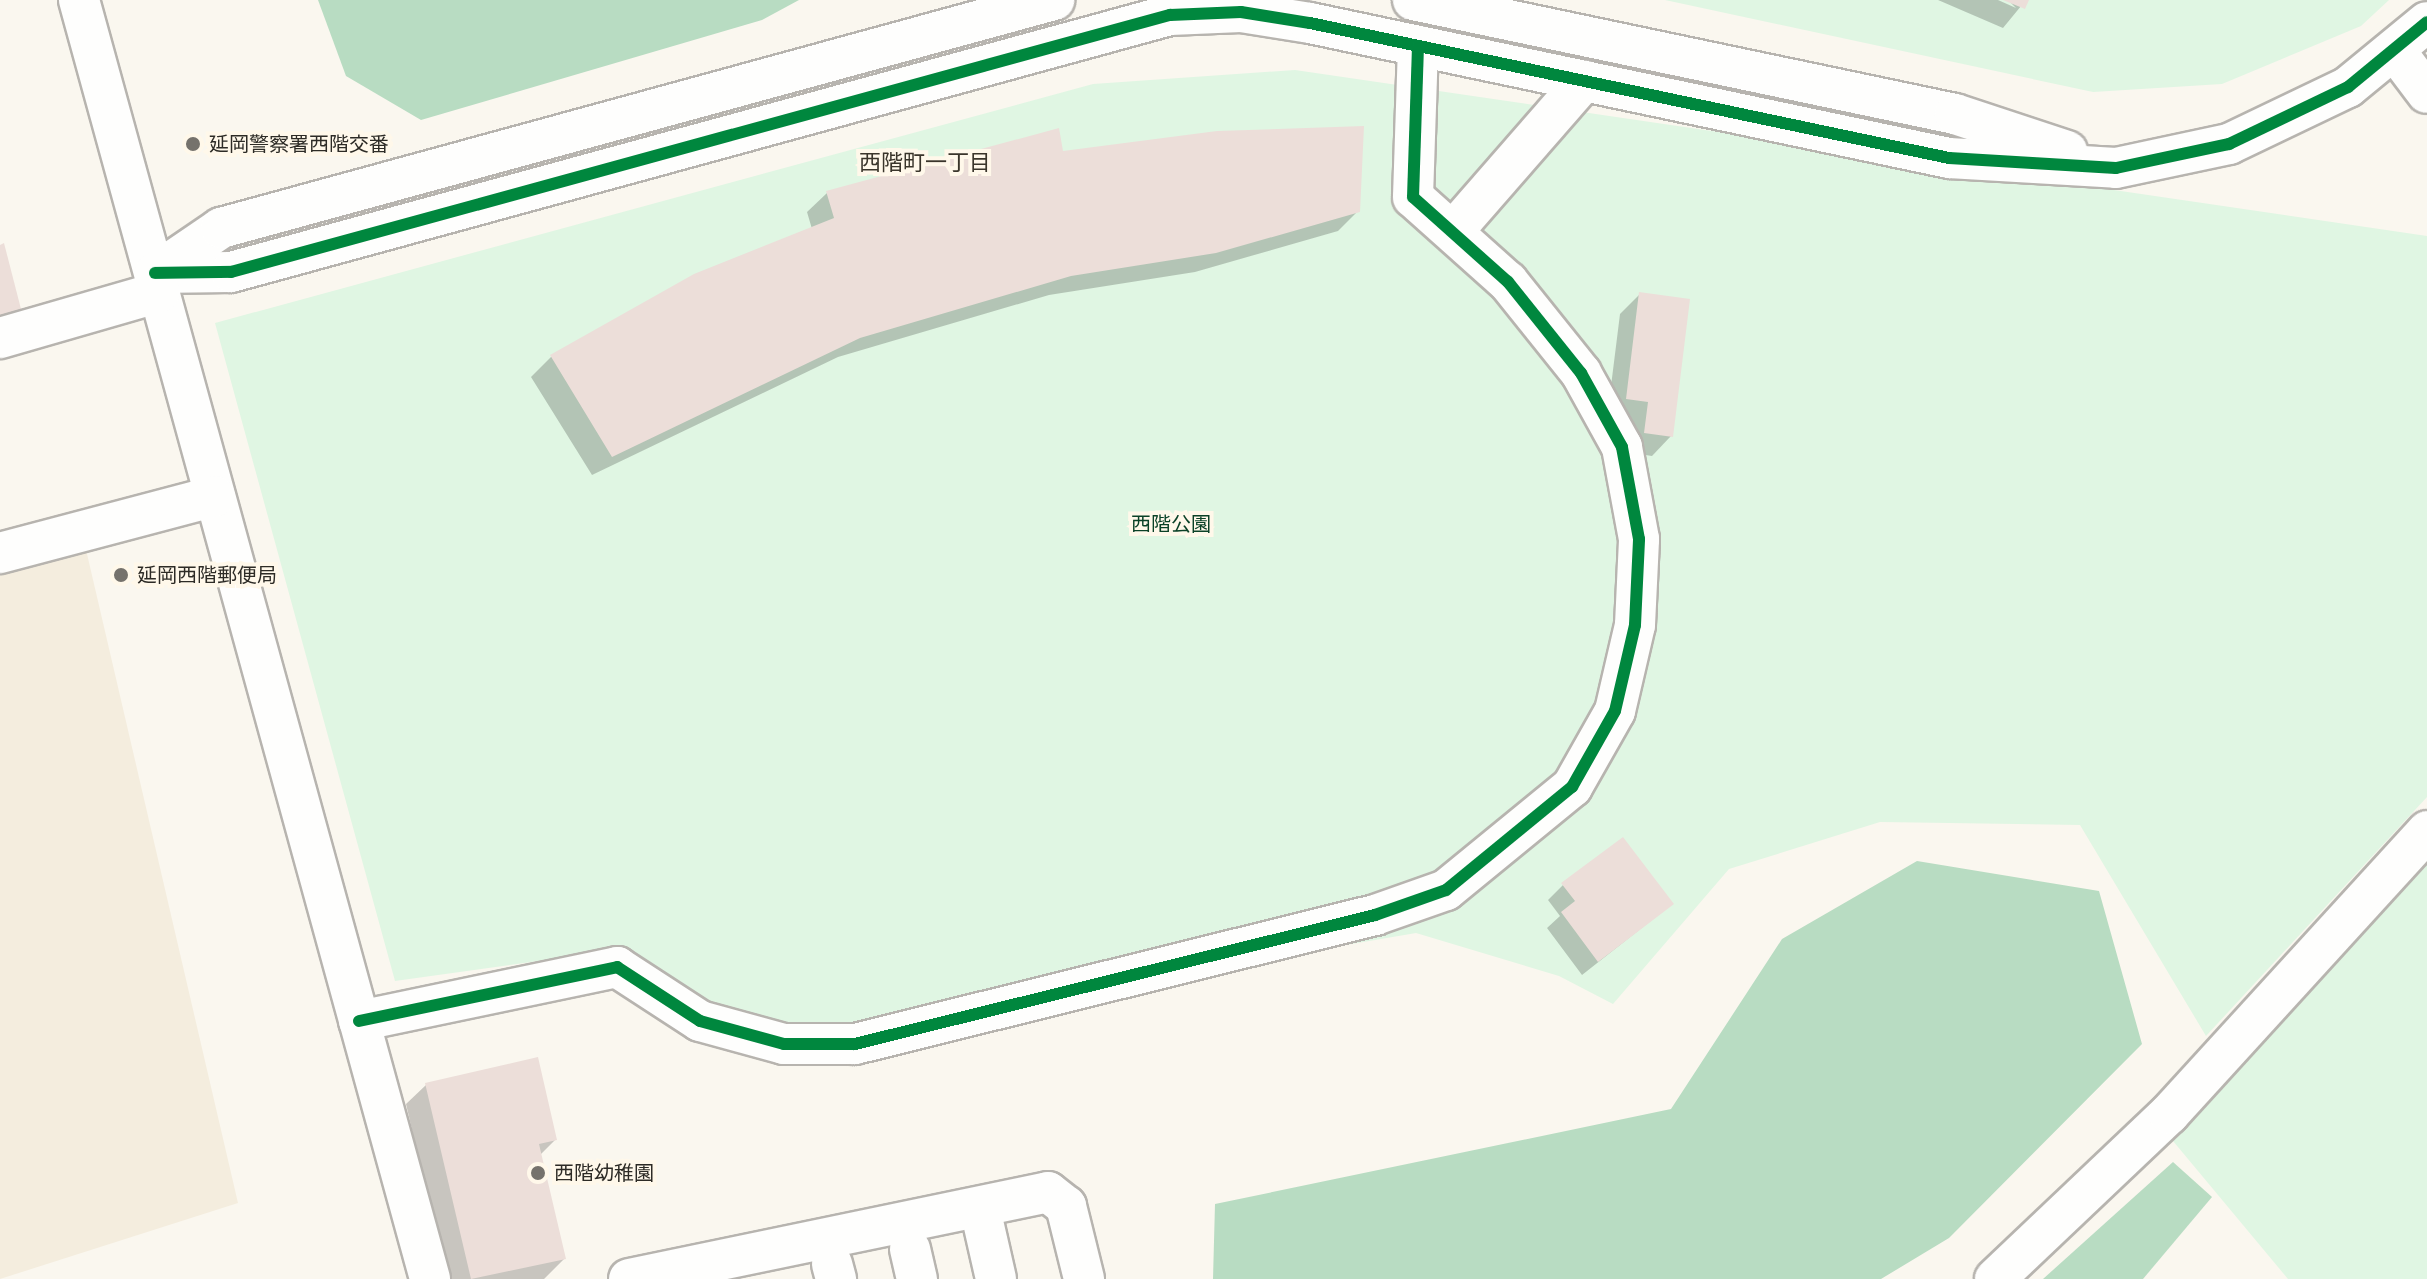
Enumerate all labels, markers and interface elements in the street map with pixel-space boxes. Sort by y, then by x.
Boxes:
place label: 延岡警察署西階交番 [209,132,389,156]
marker: 延岡警察署西階交番 [184,135,202,153]
district label: 西階町一丁目 [859,150,991,176]
park label: 西階公園 [1131,512,1211,536]
place label: 延岡西階郵便局 [137,563,277,587]
marker: 延岡西階郵便局 [112,566,130,584]
place label: 西階幼稚園 [554,1161,654,1185]
marker: 西階幼稚園 [529,1164,547,1182]

